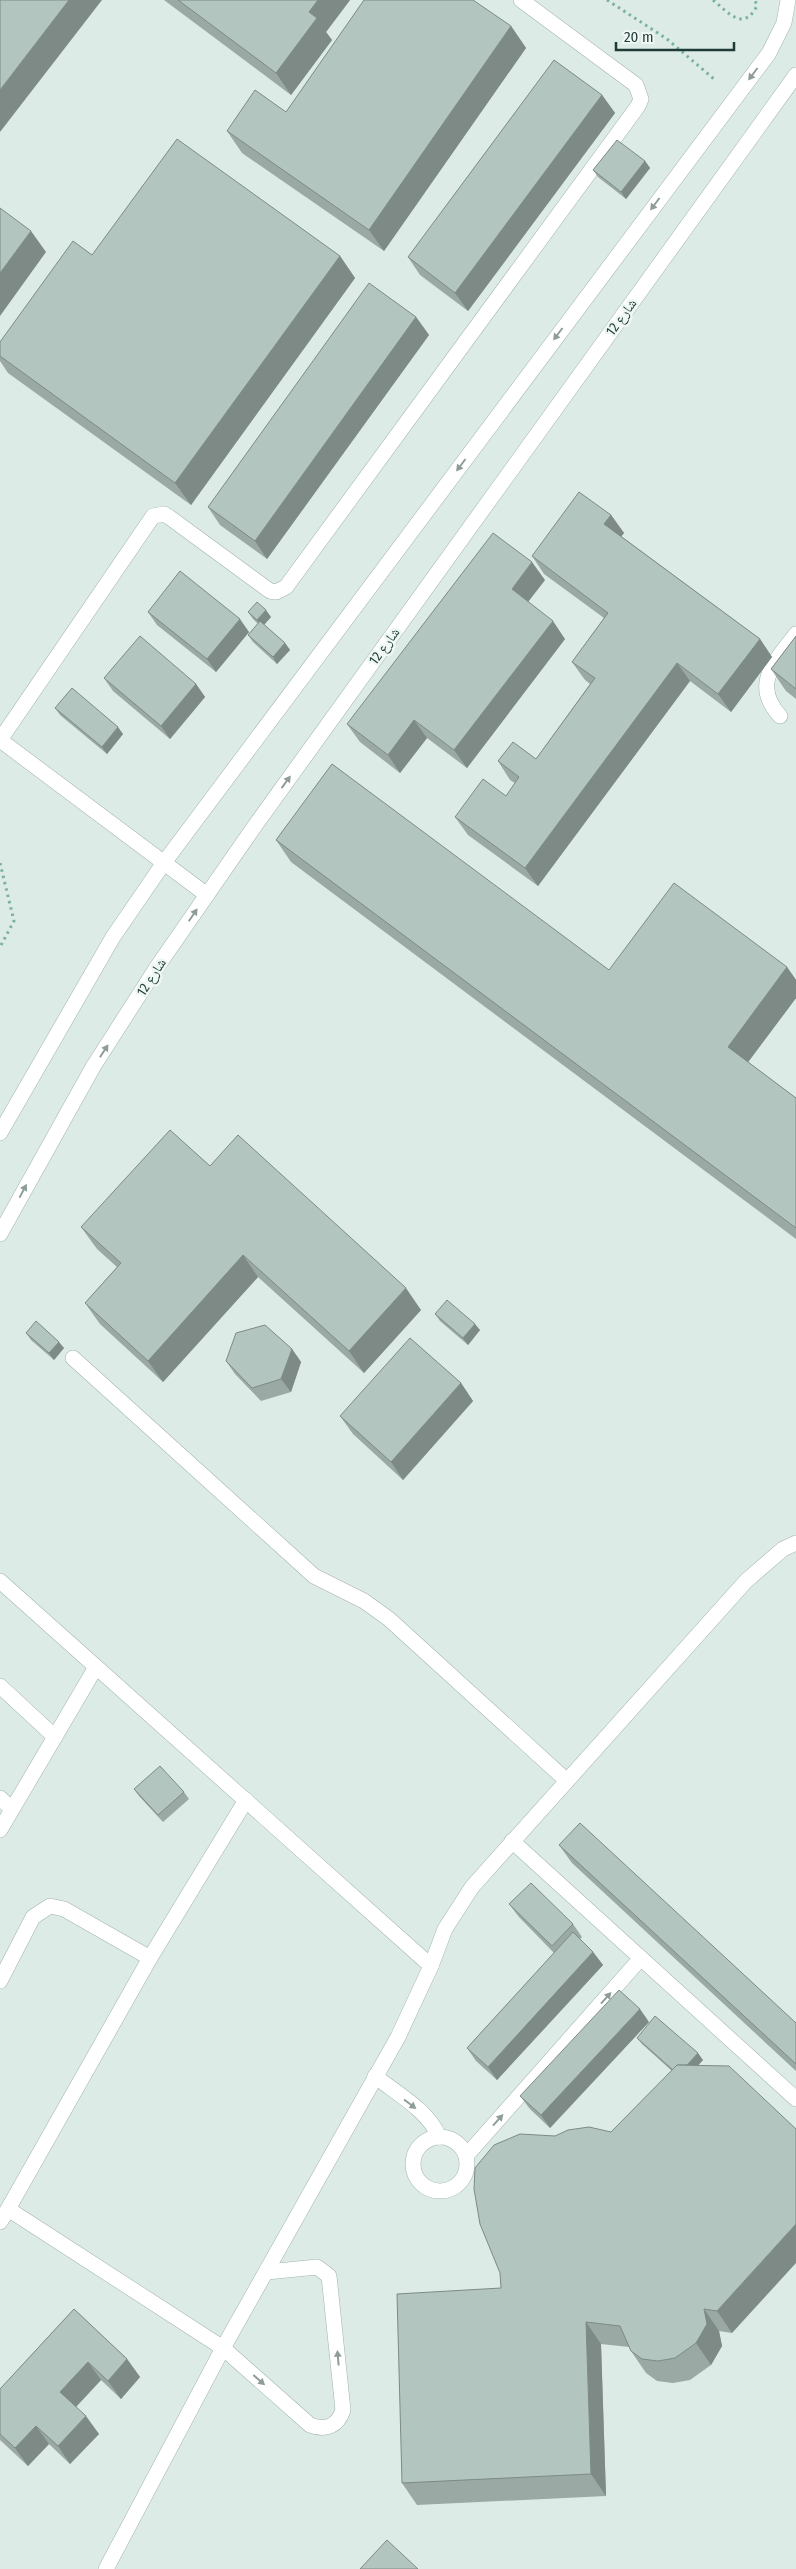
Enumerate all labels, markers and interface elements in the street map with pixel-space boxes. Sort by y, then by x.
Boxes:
scale bar [616,20,734,52]
text: 20 m [624,28,654,46]
one-way arrow [748,67,758,81]
one-way arrow [650,197,661,210]
street label: شارع 12 [602,295,641,340]
one-way arrow [553,327,563,341]
one-way arrow [455,458,466,471]
street label: شارع 12 [365,624,404,669]
one-way arrow [281,775,291,788]
one-way arrow [188,908,198,922]
street label: شارع 12 [133,955,171,1000]
one-way arrow [99,1044,109,1057]
one-way arrow [19,1184,27,1199]
one-way arrow [600,1992,611,2004]
one-way arrow [403,2099,417,2109]
one-way arrow [493,2113,504,2126]
one-way arrow [334,2350,342,2366]
one-way arrow [253,2374,266,2385]

